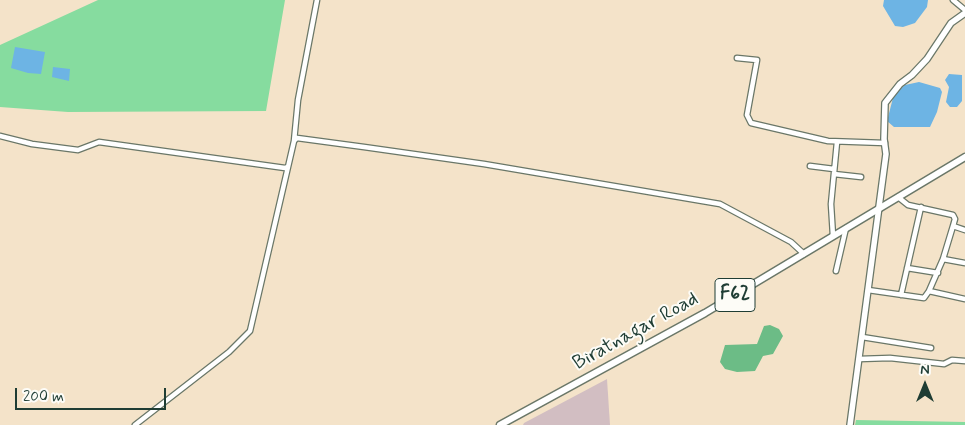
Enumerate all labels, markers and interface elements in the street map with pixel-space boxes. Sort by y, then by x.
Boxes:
road number: F62 [715,278,755,312]
street label: Biratnagar Road [569,288,703,376]
north arrow [900,360,950,410]
text: N [920,361,930,379]
scale bar [18,378,169,410]
text: 200 m [23,387,64,407]

